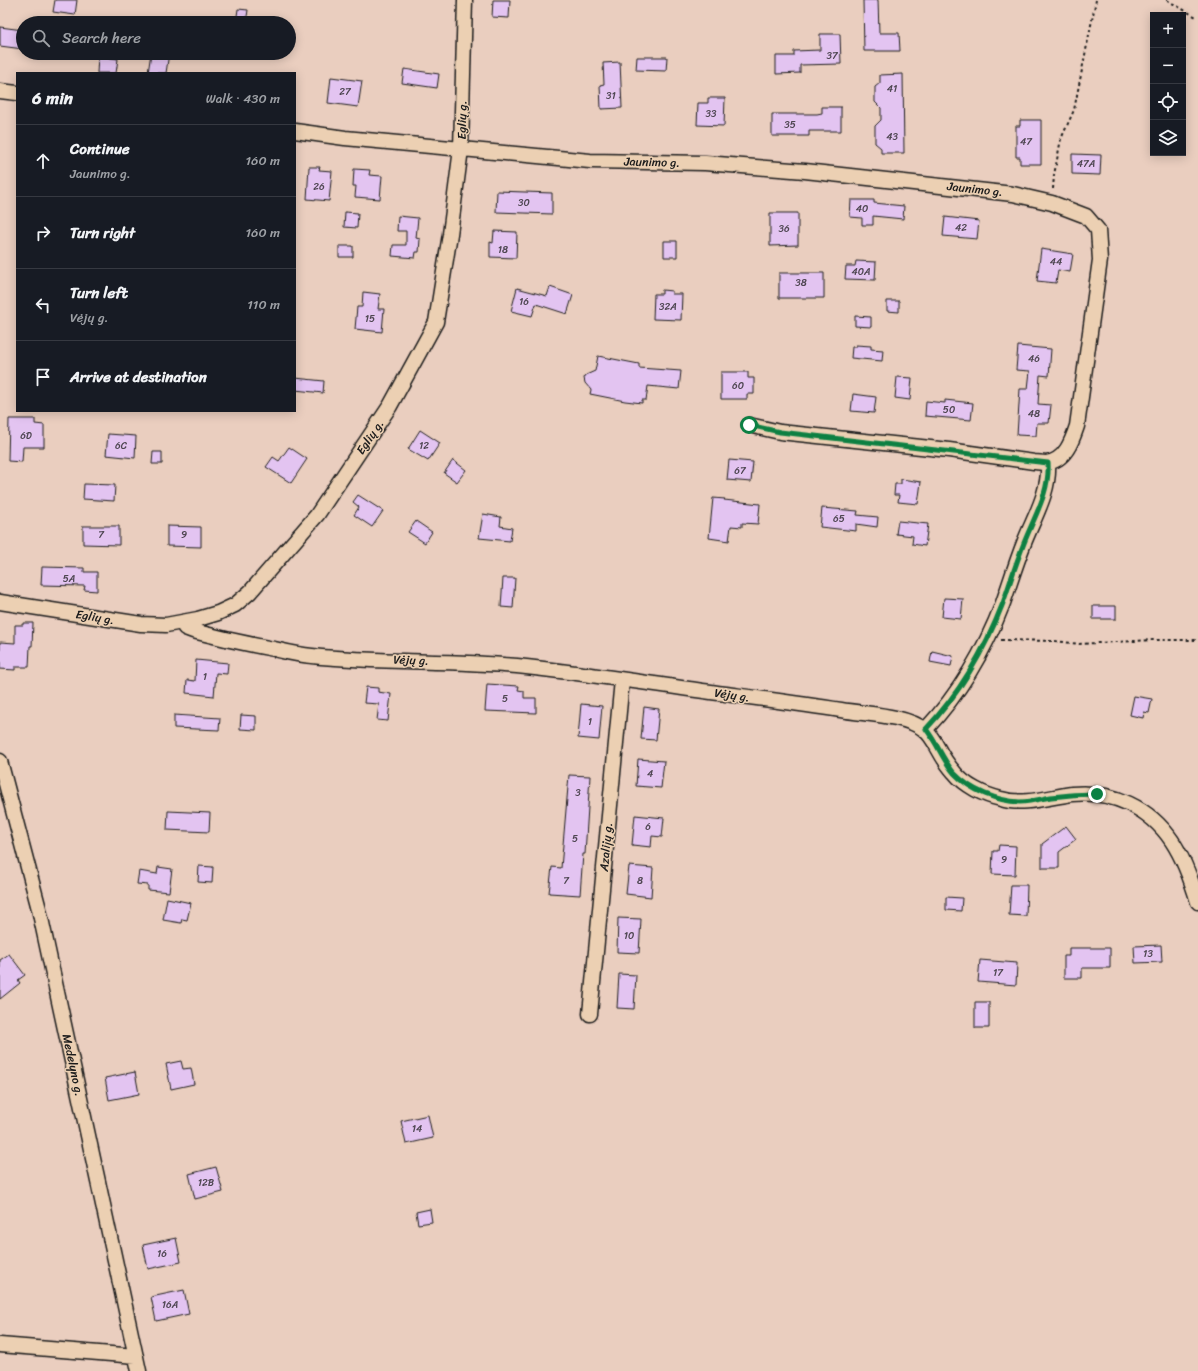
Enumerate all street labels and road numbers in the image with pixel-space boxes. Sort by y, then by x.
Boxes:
street label: Eglių g. [451,100,473,140]
street label: Jaunimo g. [623,150,680,173]
street label: Jaunimo g. [945,175,1004,203]
street label: Eglių g. [350,415,390,459]
street label: Eglių g. [74,603,116,631]
street label: Vėjų g. [393,648,429,672]
street label: Vėjų g. [713,682,751,708]
street label: Azalijų g. [593,822,619,873]
street label: Medelyno g. [56,1032,90,1098]

